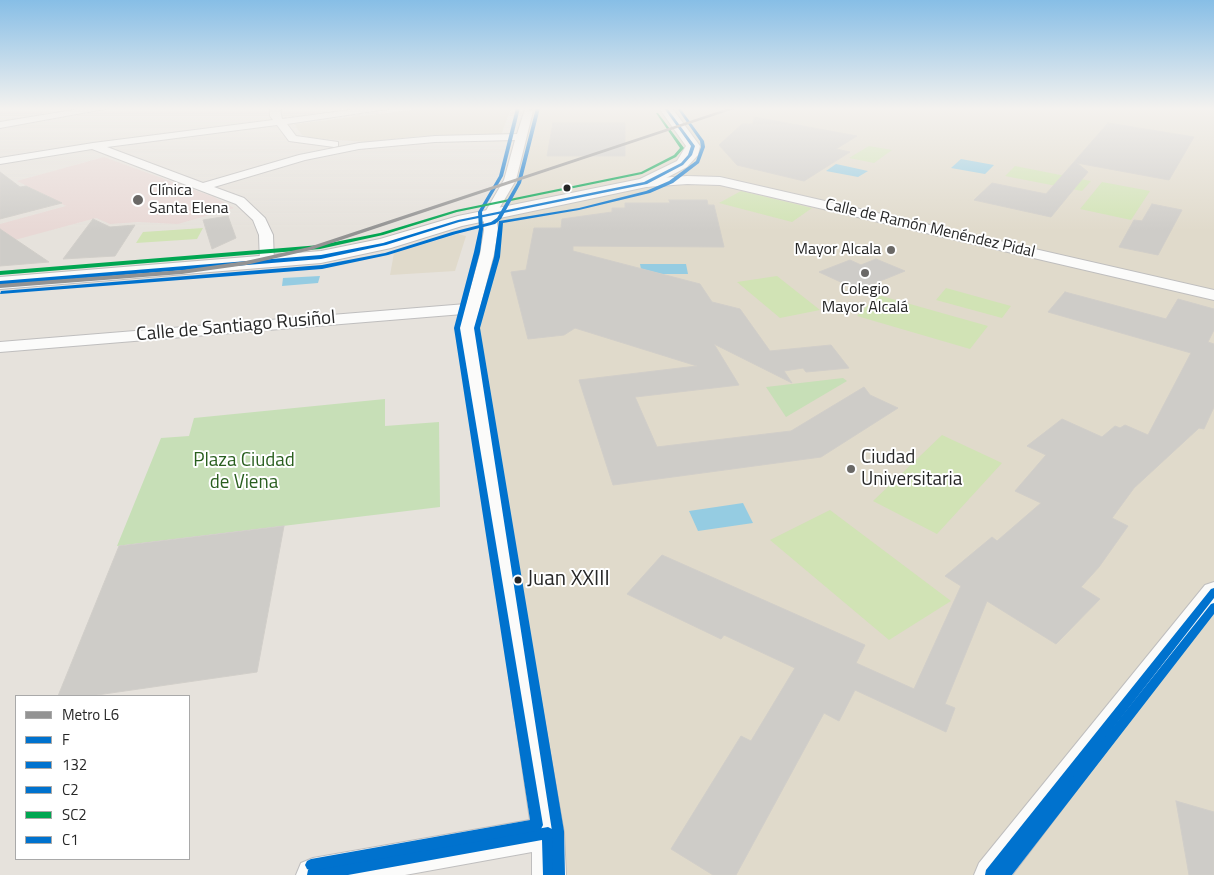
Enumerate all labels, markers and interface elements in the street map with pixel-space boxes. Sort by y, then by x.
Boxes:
place label: Clínica Santa Elena [149,181,229,219]
unlabelled marker [562,183,572,193]
marker: Clínica Santa Elena [131,193,145,207]
street label: Calle de Ramón Menéndez Pidal [823,195,1037,263]
place label: Mayor Alcala [795,240,881,260]
marker: Mayor Alcala [885,244,897,256]
marker: Colegio Mayor Alcalá [859,267,871,279]
place label: Colegio Mayor Alcalá [822,280,908,318]
street label: Calle de Santiago Rusiñol [135,307,337,347]
place label: Ciudad Universitaria [861,447,962,491]
park label: Plaza Ciudad de Viena [193,450,295,494]
marker: Ciudad Universitaria [845,463,857,475]
place label: Juan XXIII [527,567,610,593]
marker: Juan XXIII [513,575,523,585]
legend [15,695,190,860]
text: Metro L6 [62,703,119,726]
text: F [62,728,70,751]
text: 132 [62,753,87,776]
text: C2 [62,778,79,801]
text: SC2 [62,803,87,826]
text: C1 [62,828,79,851]

